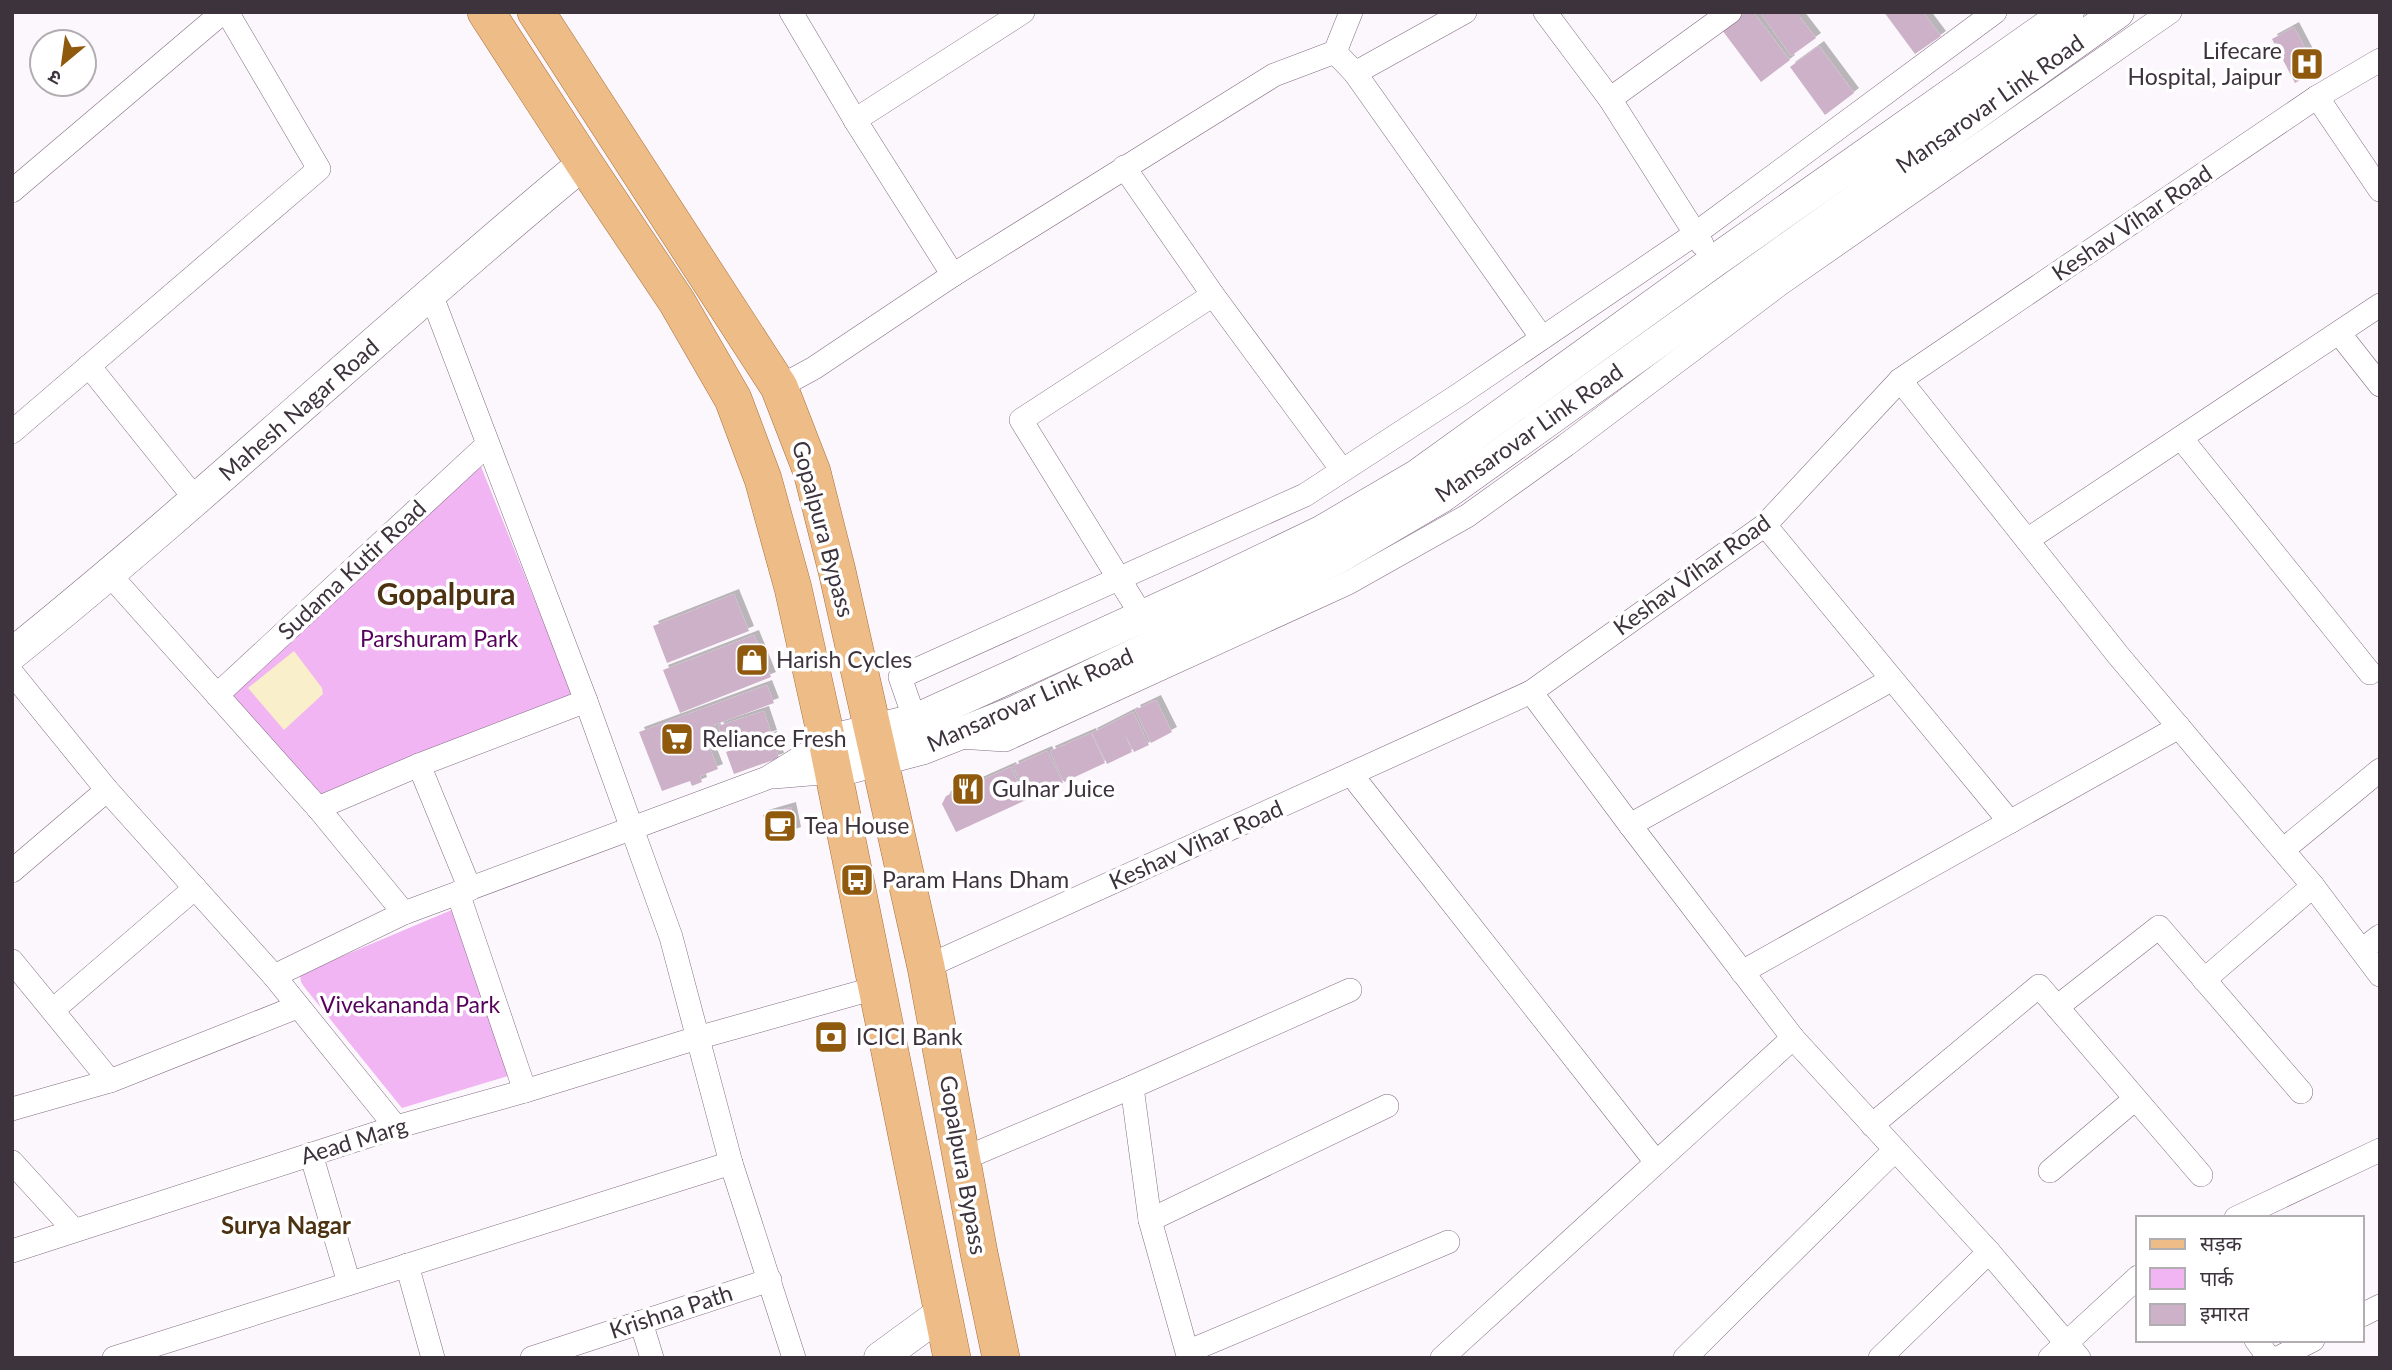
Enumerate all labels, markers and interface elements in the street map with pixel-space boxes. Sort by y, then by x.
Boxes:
north arrow [28,28,98,98]
street label: Mansarovar Link Road [1890,28,2089,179]
place label: Lifecare Hospital, Jaipur [2128,36,2283,90]
hospital icon: Lifecare Hospital, Jaipur [2288,45,2326,83]
text: उ [43,65,65,91]
street label: Keshav Vihar Road [2046,158,2217,286]
street label: Mahesh Nagar Road [213,332,384,486]
street label: Mansarovar Link Road [1429,357,1628,508]
street label: Gopalpura Bypass [787,438,861,620]
street label: Sudama Kutir Road [272,494,431,645]
street label: Keshav Vihar Road [1608,508,1775,640]
district label: Gopalpura [377,575,515,611]
park label: Parshuram Park [360,624,518,652]
shop icon: Harish Cycles [733,641,771,679]
street label: Mansarovar Link Road [922,641,1137,757]
place label: Harish Cycles [776,645,912,673]
supermarket icon: Reliance Fresh [658,720,696,758]
place label: Reliance Fresh [702,724,847,752]
restaurant icon: Gulnar Juice [949,770,987,808]
place label: Gulnar Juice [992,774,1115,802]
street label: Keshav Vihar Road [1104,793,1287,895]
cafe icon: Tea House [761,807,799,845]
place label: Tea House [804,811,909,839]
bus stop icon: Param Hans Dham [838,861,876,899]
place label: Param Hans Dham [882,865,1069,893]
park label: Vivekananda Park [320,990,500,1018]
bank icon: ICICI Bank [812,1018,850,1056]
place label: ICICI Bank [856,1022,963,1050]
street label: Gopalpura Bypass [934,1073,994,1257]
street label: Aead Marg [297,1111,410,1170]
district label: Surya Nagar [221,1210,351,1239]
legend [2136,1216,2364,1342]
text: सड़क [2200,1230,2242,1255]
text: पार्क [2200,1265,2234,1290]
street label: Krishna Path [606,1278,736,1344]
text: इमारत [2200,1300,2250,1325]

